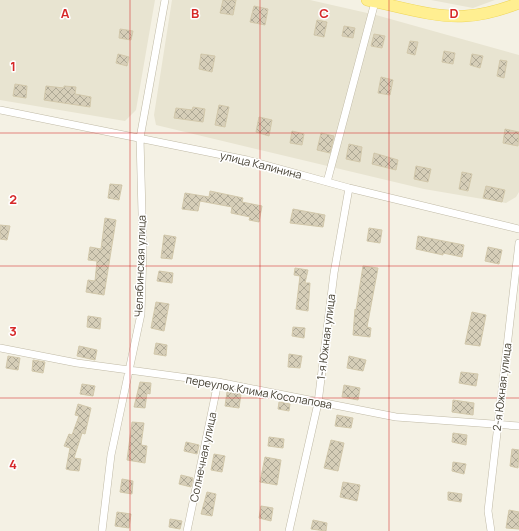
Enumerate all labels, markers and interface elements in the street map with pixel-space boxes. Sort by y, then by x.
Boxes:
text: A [61,4,70,22]
text: B [191,4,199,22]
text: C [319,4,329,22]
text: D [449,4,459,22]
text: 1 [10,57,16,75]
street label: улица Калинина [219,147,304,182]
text: 2 [9,190,17,208]
street label: Челябинская улица [130,215,149,317]
street label: 1-я Южная улица [313,293,338,381]
text: 3 [9,322,17,340]
street label: 2-я Южная улица [489,342,514,432]
street label: переулок Клима Косолапова [185,371,333,412]
street label: Солнечная улица [186,411,219,503]
text: 4 [9,455,17,473]

